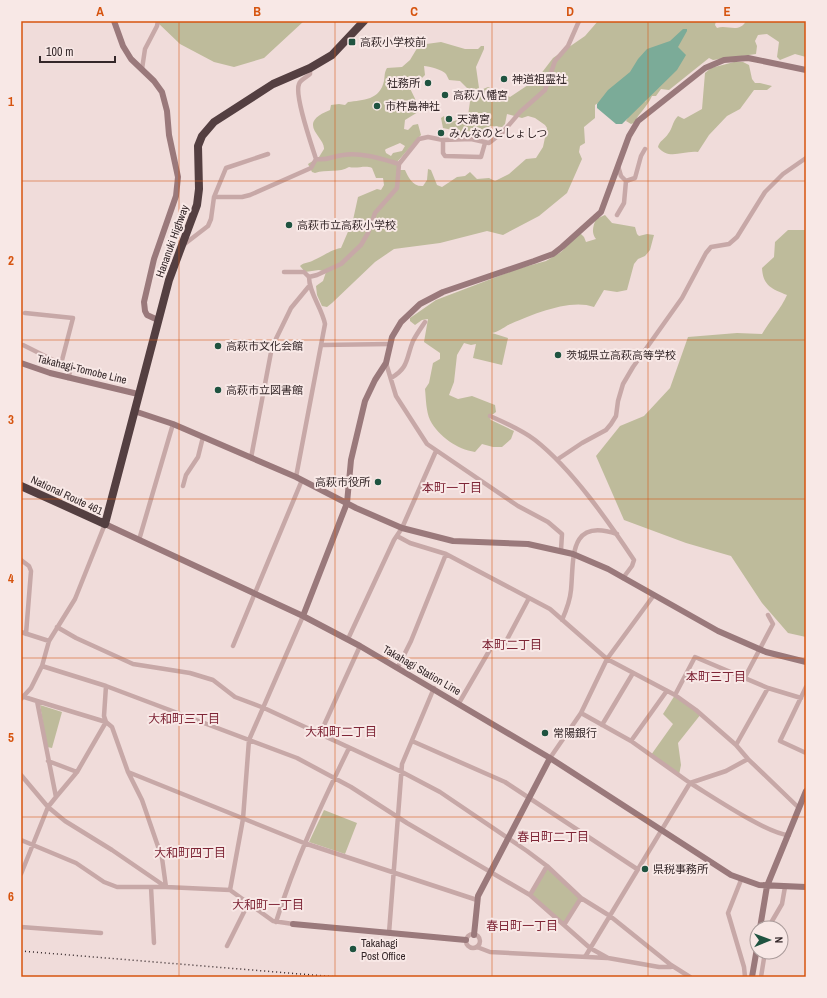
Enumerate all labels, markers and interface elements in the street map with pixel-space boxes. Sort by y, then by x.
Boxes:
text: A [96,3,104,20]
text: B [253,3,261,20]
text: C [410,3,418,20]
text: D [566,3,574,20]
text: E [723,3,731,20]
place label: 高萩小学校前 [360,35,426,49]
marker: 高萩小学校前 [347,37,357,47]
scale bar [40,38,115,64]
text: 100 m [46,44,73,60]
place label: 神道祖霊社 [512,72,567,86]
marker: 神道祖霊社 [499,74,509,84]
place label: 社務所 [387,76,421,90]
marker: 社務所 [423,78,433,88]
place label: 高萩八幡宮 [453,88,508,102]
marker: 高萩八幡宮 [440,90,450,100]
text: 1 [8,93,14,110]
place label: 市杵島神社 [385,99,440,113]
marker: 市杵島神社 [372,101,382,111]
place label: 天満宮 [457,112,490,126]
marker: 天満宮 [444,114,454,124]
place label: みんなのとしょしつ [449,126,547,140]
marker: みんなのとしょしつ [436,128,446,138]
street label: Hananuki Highway [152,202,192,279]
place label: 高萩市立高萩小学校 [297,218,396,232]
marker: 高萩市立高萩小学校 [284,220,294,230]
text: 2 [8,252,14,269]
place label: 高萩市文化会館 [226,339,303,353]
marker: 高萩市文化会館 [213,341,223,351]
place label: 茨城県立高萩高等学校 [566,348,676,362]
marker: 茨城県立高萩高等学校 [553,350,563,360]
street label: Takahagi-Tomobe Line [36,351,128,387]
place label: 高萩市立図書館 [226,383,303,397]
marker: 高萩市立図書館 [213,385,223,395]
text: 3 [8,411,14,428]
street label: National Route 461 [29,472,105,518]
place label: 高萩市役所 [315,475,371,489]
marker: 高萩市役所 [373,477,383,487]
district label: 本町一丁目 [422,480,482,496]
text: 4 [8,570,14,587]
district label: 本町二丁目 [482,637,542,653]
street label: Takahagi Station Line [380,642,464,698]
district label: 本町三丁目 [686,669,746,685]
district label: 大和町三丁目 [148,711,220,727]
district label: 大和町二丁目 [305,724,377,740]
place label: 常陽銀行 [553,726,597,740]
marker: 常陽銀行 [540,728,550,738]
text: 5 [8,729,14,746]
district label: 春日町二丁目 [517,829,589,845]
district label: 大和町四丁目 [154,845,226,861]
place label: 県税事務所 [653,862,709,876]
marker: 県税事務所 [640,864,650,874]
text: 6 [8,888,14,905]
district label: 大和町一丁目 [232,897,304,913]
district label: 春日町一丁目 [486,918,558,934]
north arrow [749,920,789,960]
place label: Takahagi Post Office [361,936,405,963]
text: N [772,936,786,943]
marker: Takahagi Post Office [348,944,358,954]

